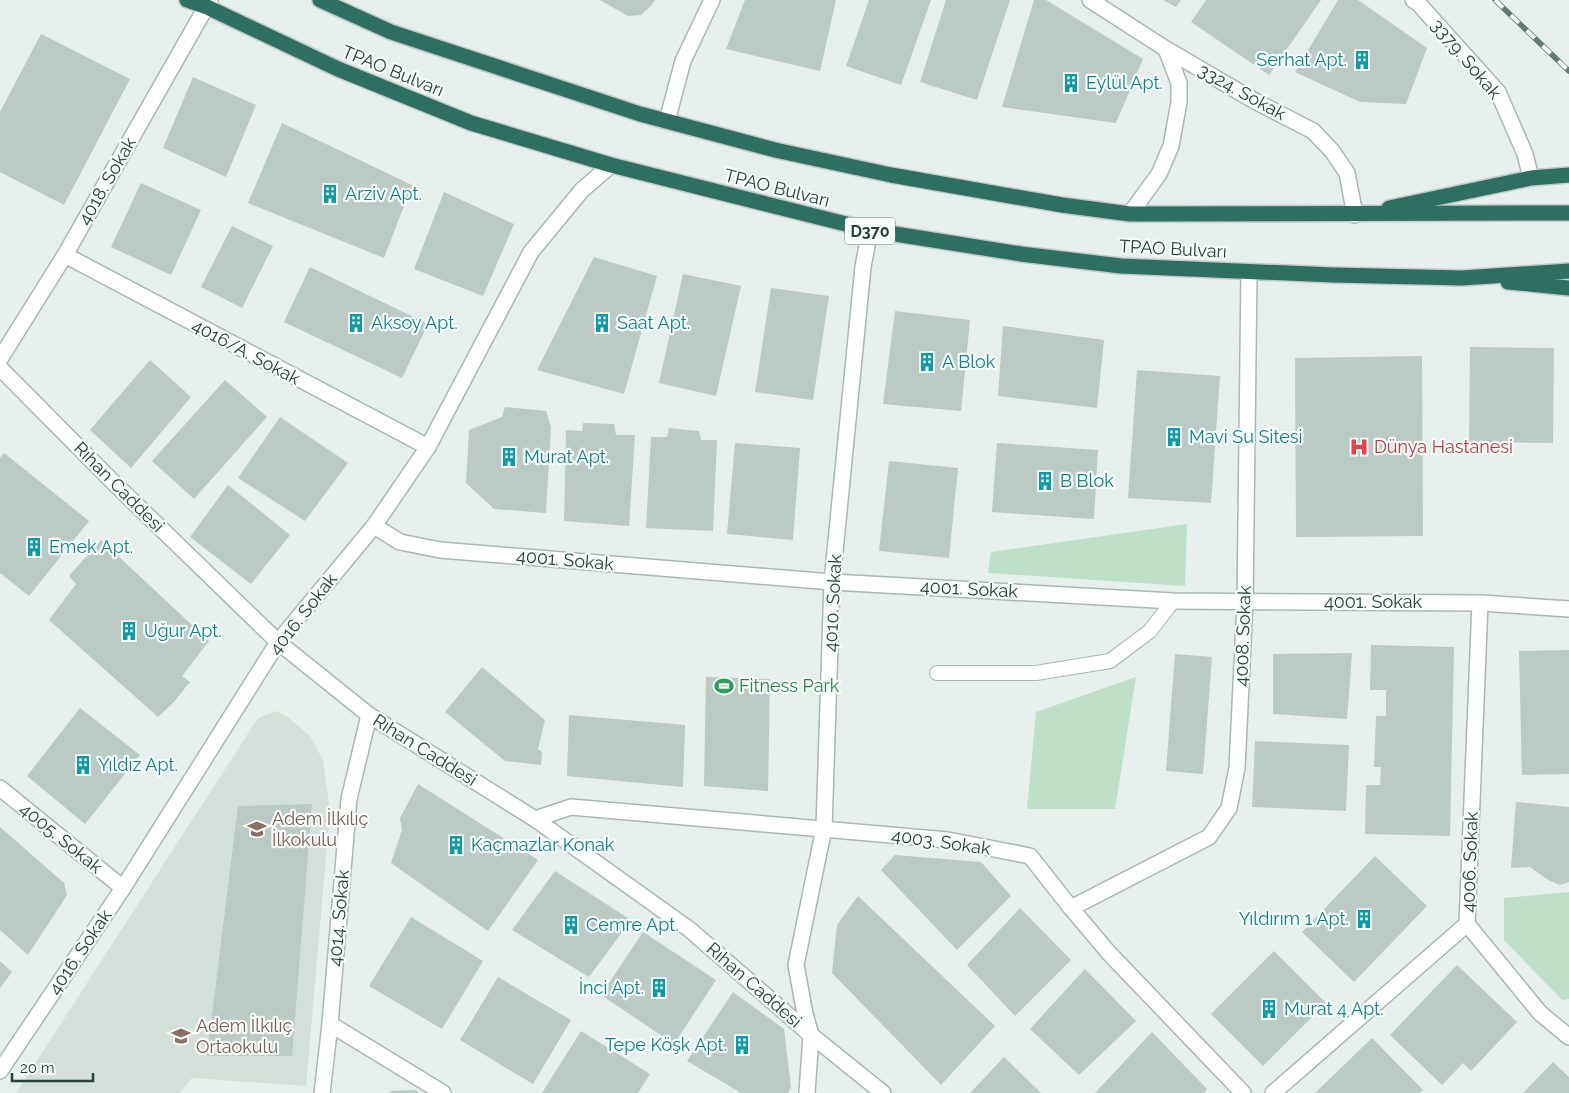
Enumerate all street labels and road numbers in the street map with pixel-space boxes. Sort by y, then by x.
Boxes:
street label: 3379. Sokak [1427,14,1506,103]
street label: TPAO Bulvarı [339,41,447,100]
street label: 3324. Sokak [1195,59,1290,124]
street label: 4018. Sokak [73,133,140,228]
street label: TPAO Bulvarı [722,164,832,211]
road number: D370 [845,218,895,245]
street label: TPAO Bulvarı [1119,235,1227,262]
street label: 4016/A. Sokak [189,314,304,389]
street label: Rıhan Caddesi [70,437,169,536]
street label: 4001. Sokak [515,545,615,574]
street label: 4010. Sokak [819,553,846,652]
street label: 4016. Sokak [264,568,341,659]
street label: 4001. Sokak [920,575,1019,602]
street label: 4008. Sokak [1230,585,1255,687]
street label: 4001. Sokak [1324,591,1422,612]
street label: Rıhan Caddesi [369,709,481,790]
street label: 4005. Sokak [16,798,107,878]
street label: 4006. Sokak [1457,811,1482,913]
street label: 4003. Sokak [890,824,992,859]
street label: 4014. Sokak [324,868,353,967]
street label: 4016. Sokak [44,905,116,998]
street label: Rıhan Caddesi [703,938,806,1031]

